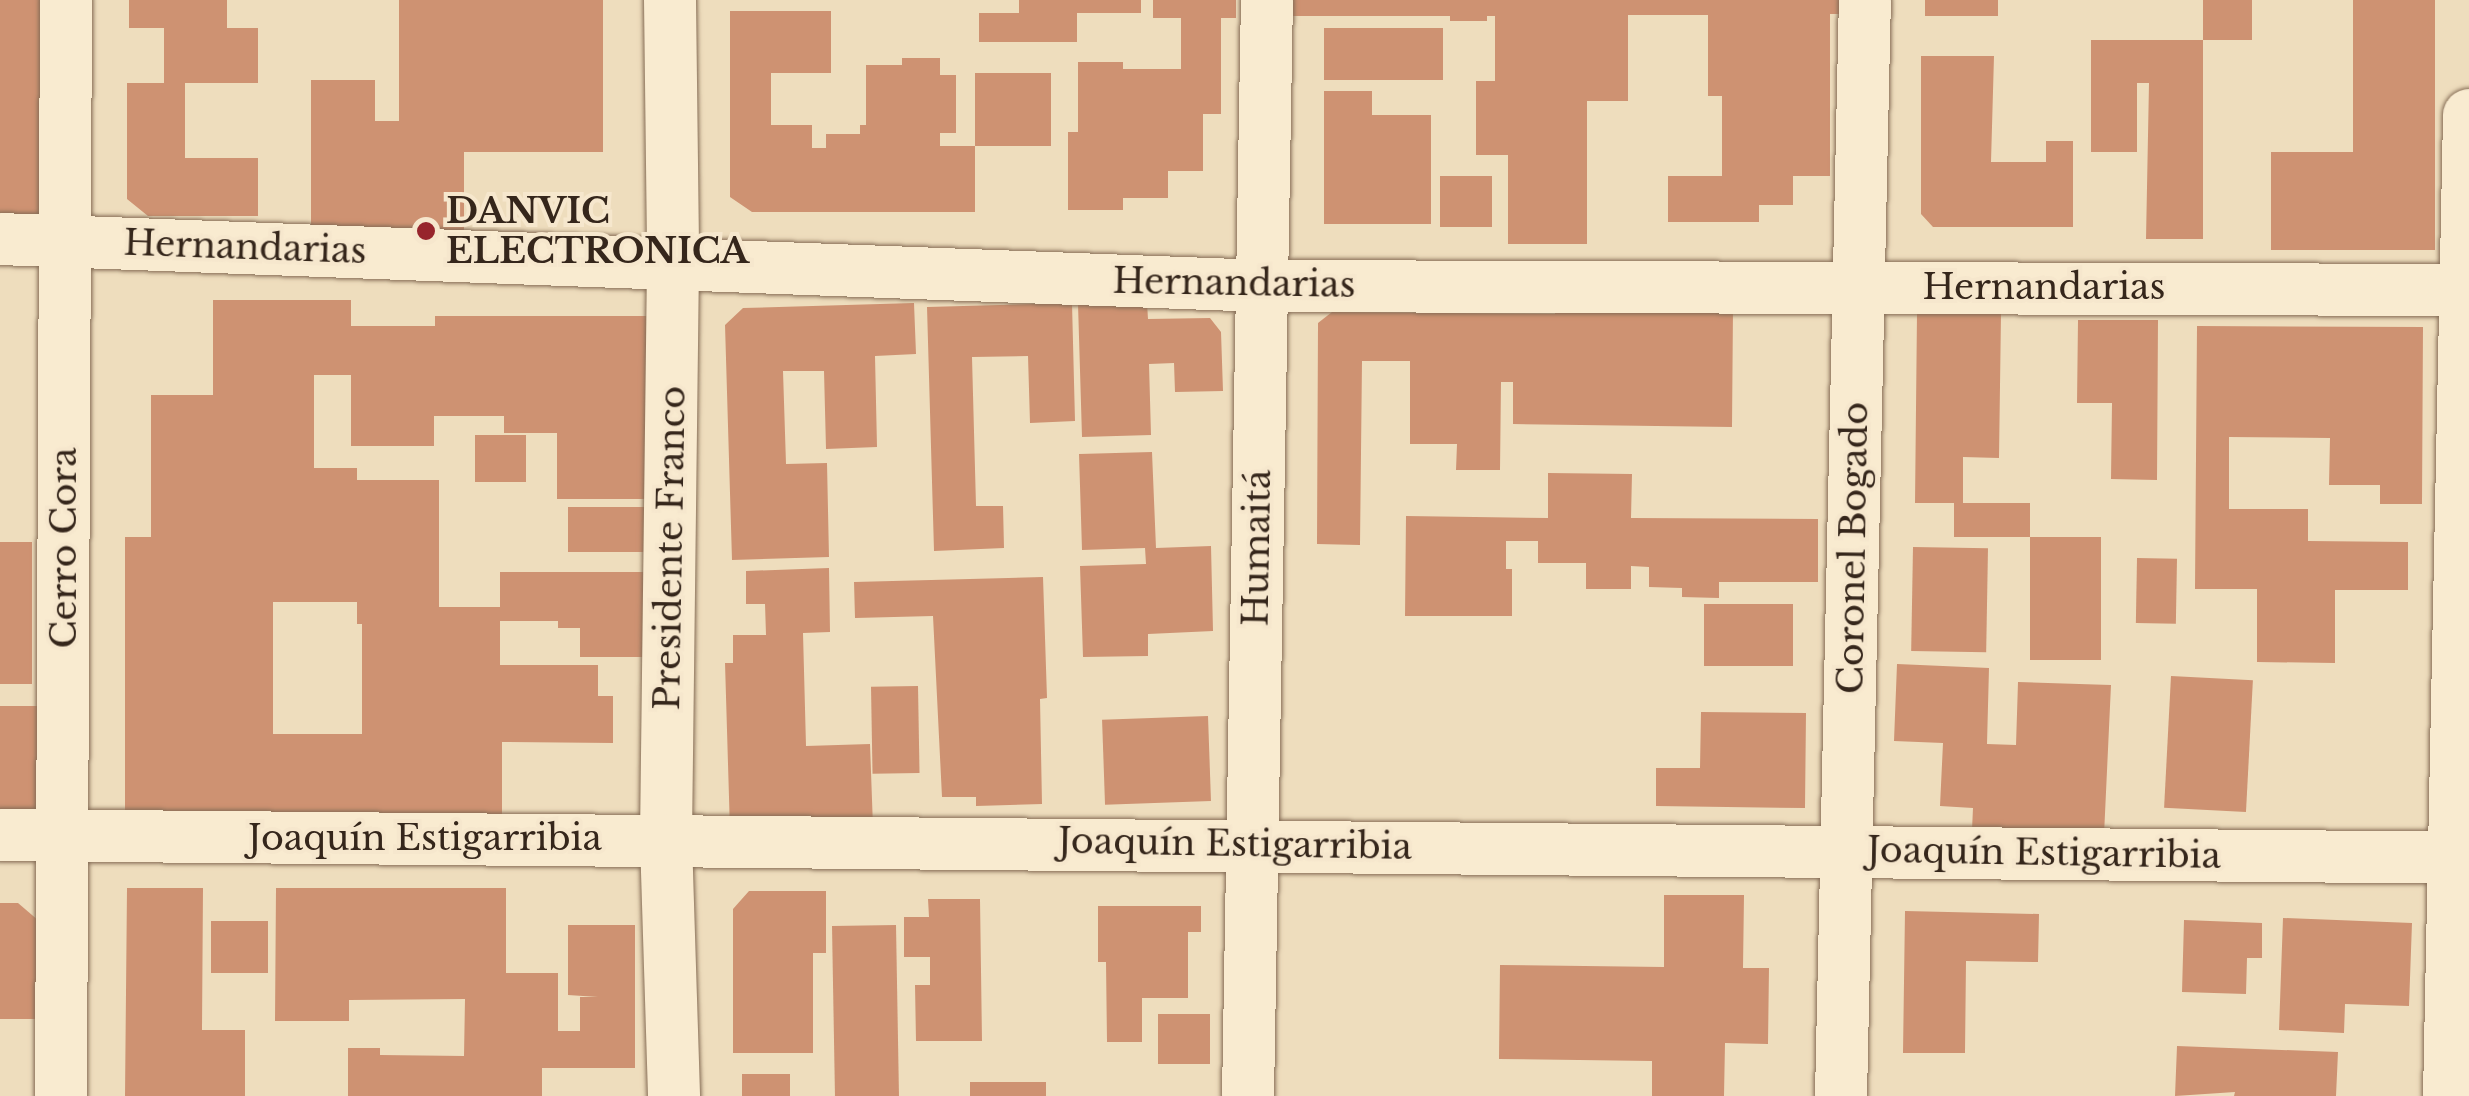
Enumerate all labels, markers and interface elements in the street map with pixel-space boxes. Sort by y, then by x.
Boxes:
place label: DANVIC ELECTRONICA [446,190,749,272]
marker: DANVIC ELECTRONICA [415,220,437,242]
street label: Hernandarias [123,222,367,272]
street label: Hernandarias [1112,260,1356,306]
street label: Hernandarias [1923,266,2165,308]
street label: Presidente Franco [646,385,694,711]
street label: Coronel Bogado [1829,401,1877,695]
street label: Cerro Cora [43,447,85,649]
street label: Humaitá [1235,469,1279,627]
street label: Joaquín Estigarribia [248,817,602,859]
street label: Joaquín Estigarribia [1058,820,1412,868]
street label: Joaquín Estigarribia [1867,829,2221,877]

